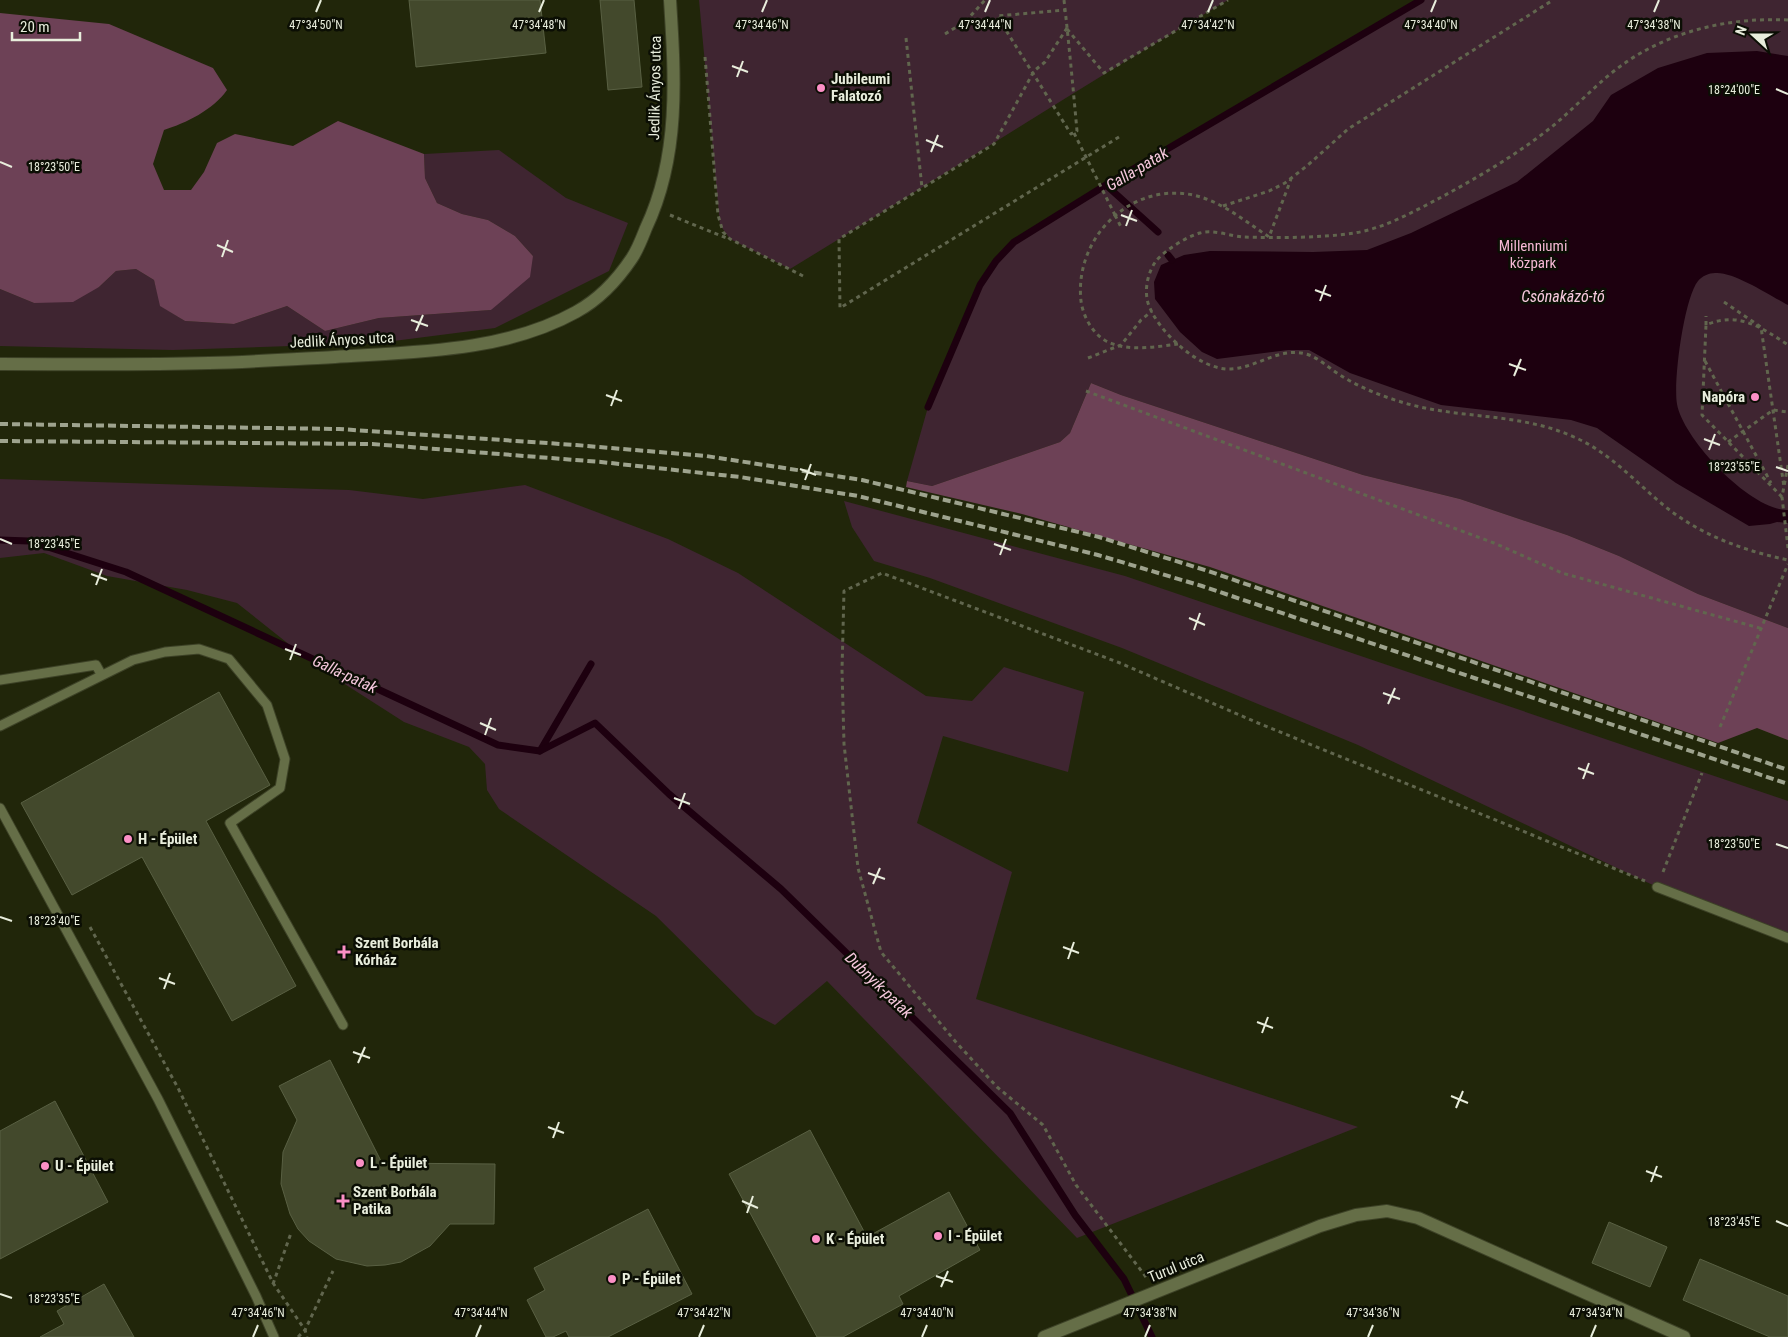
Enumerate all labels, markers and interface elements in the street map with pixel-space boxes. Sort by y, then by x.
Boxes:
scale bar [12,10,80,42]
north arrow [1728,10,1778,60]
text: 20 m [20,18,50,36]
text: 47°34'50"N [289,18,343,32]
text: 47°34'48"N [512,18,566,32]
text: 47°34'46"N [735,18,789,32]
text: 47°34'44"N [958,18,1012,32]
text: 47°34'42"N [1181,18,1235,32]
text: 47°34'40"N [1404,18,1458,32]
text: 47°34'38"N [1627,18,1681,32]
text: N [1732,23,1750,37]
street label: Jedlik Ányos utca [645,36,665,140]
place label: Jubileumi Falatozó [831,70,890,105]
marker: Jubileumi Falatozó [815,82,827,94]
text: 18°24'00"E [1708,83,1760,97]
water label: Galla-patak [1102,143,1172,195]
text: 18°23'50"E [28,160,80,174]
park label: Millenniumi közpark [1499,237,1567,272]
water label: Csónakázó-tó [1521,287,1605,306]
street label: Jedlik Ányos utca [289,328,395,352]
place label: Napóra [1702,388,1745,406]
marker: Napóra [1749,391,1761,403]
text: 18°23'55"E [1708,460,1760,474]
text: 18°23'45"E [28,537,80,551]
water label: Galla-patak [310,651,381,698]
place label: H - Épület [138,830,198,848]
marker: H - Épület [122,833,134,845]
text: 18°23'50"E [1708,837,1760,851]
text: 18°23'40"E [28,914,80,928]
place label: Szent Borbála Kórház [355,934,439,969]
marker: Szent Borbála Kórház [337,945,351,959]
water label: Dubnyik-patak [841,948,917,1023]
place label: L - Épület [370,1154,428,1172]
place label: U - Épület [55,1157,114,1175]
marker: L - Épület [354,1157,366,1169]
marker: U - Épület [39,1160,51,1172]
place label: Szent Borbála Patika [353,1183,437,1218]
marker: Szent Borbála Patika [337,1195,349,1207]
text: 18°23'45"E [1708,1215,1760,1229]
place label: I - Épület [948,1227,1002,1245]
place label: K - Épület [826,1230,885,1248]
marker: I - Épület [932,1230,944,1242]
marker: K - Épület [810,1233,822,1245]
street label: Turul utca [1145,1248,1207,1286]
place label: P - Épület [622,1270,681,1288]
marker: P - Épület [606,1273,618,1285]
text: 18°23'35"E [28,1292,80,1306]
text: 47°34'46"N [231,1306,285,1320]
text: 47°34'44"N [454,1306,508,1320]
text: 47°34'42"N [677,1306,731,1320]
text: 47°34'40"N [900,1306,954,1320]
text: 47°34'38"N [1123,1306,1177,1320]
text: 47°34'36"N [1346,1306,1400,1320]
text: 47°34'34"N [1569,1306,1623,1320]

